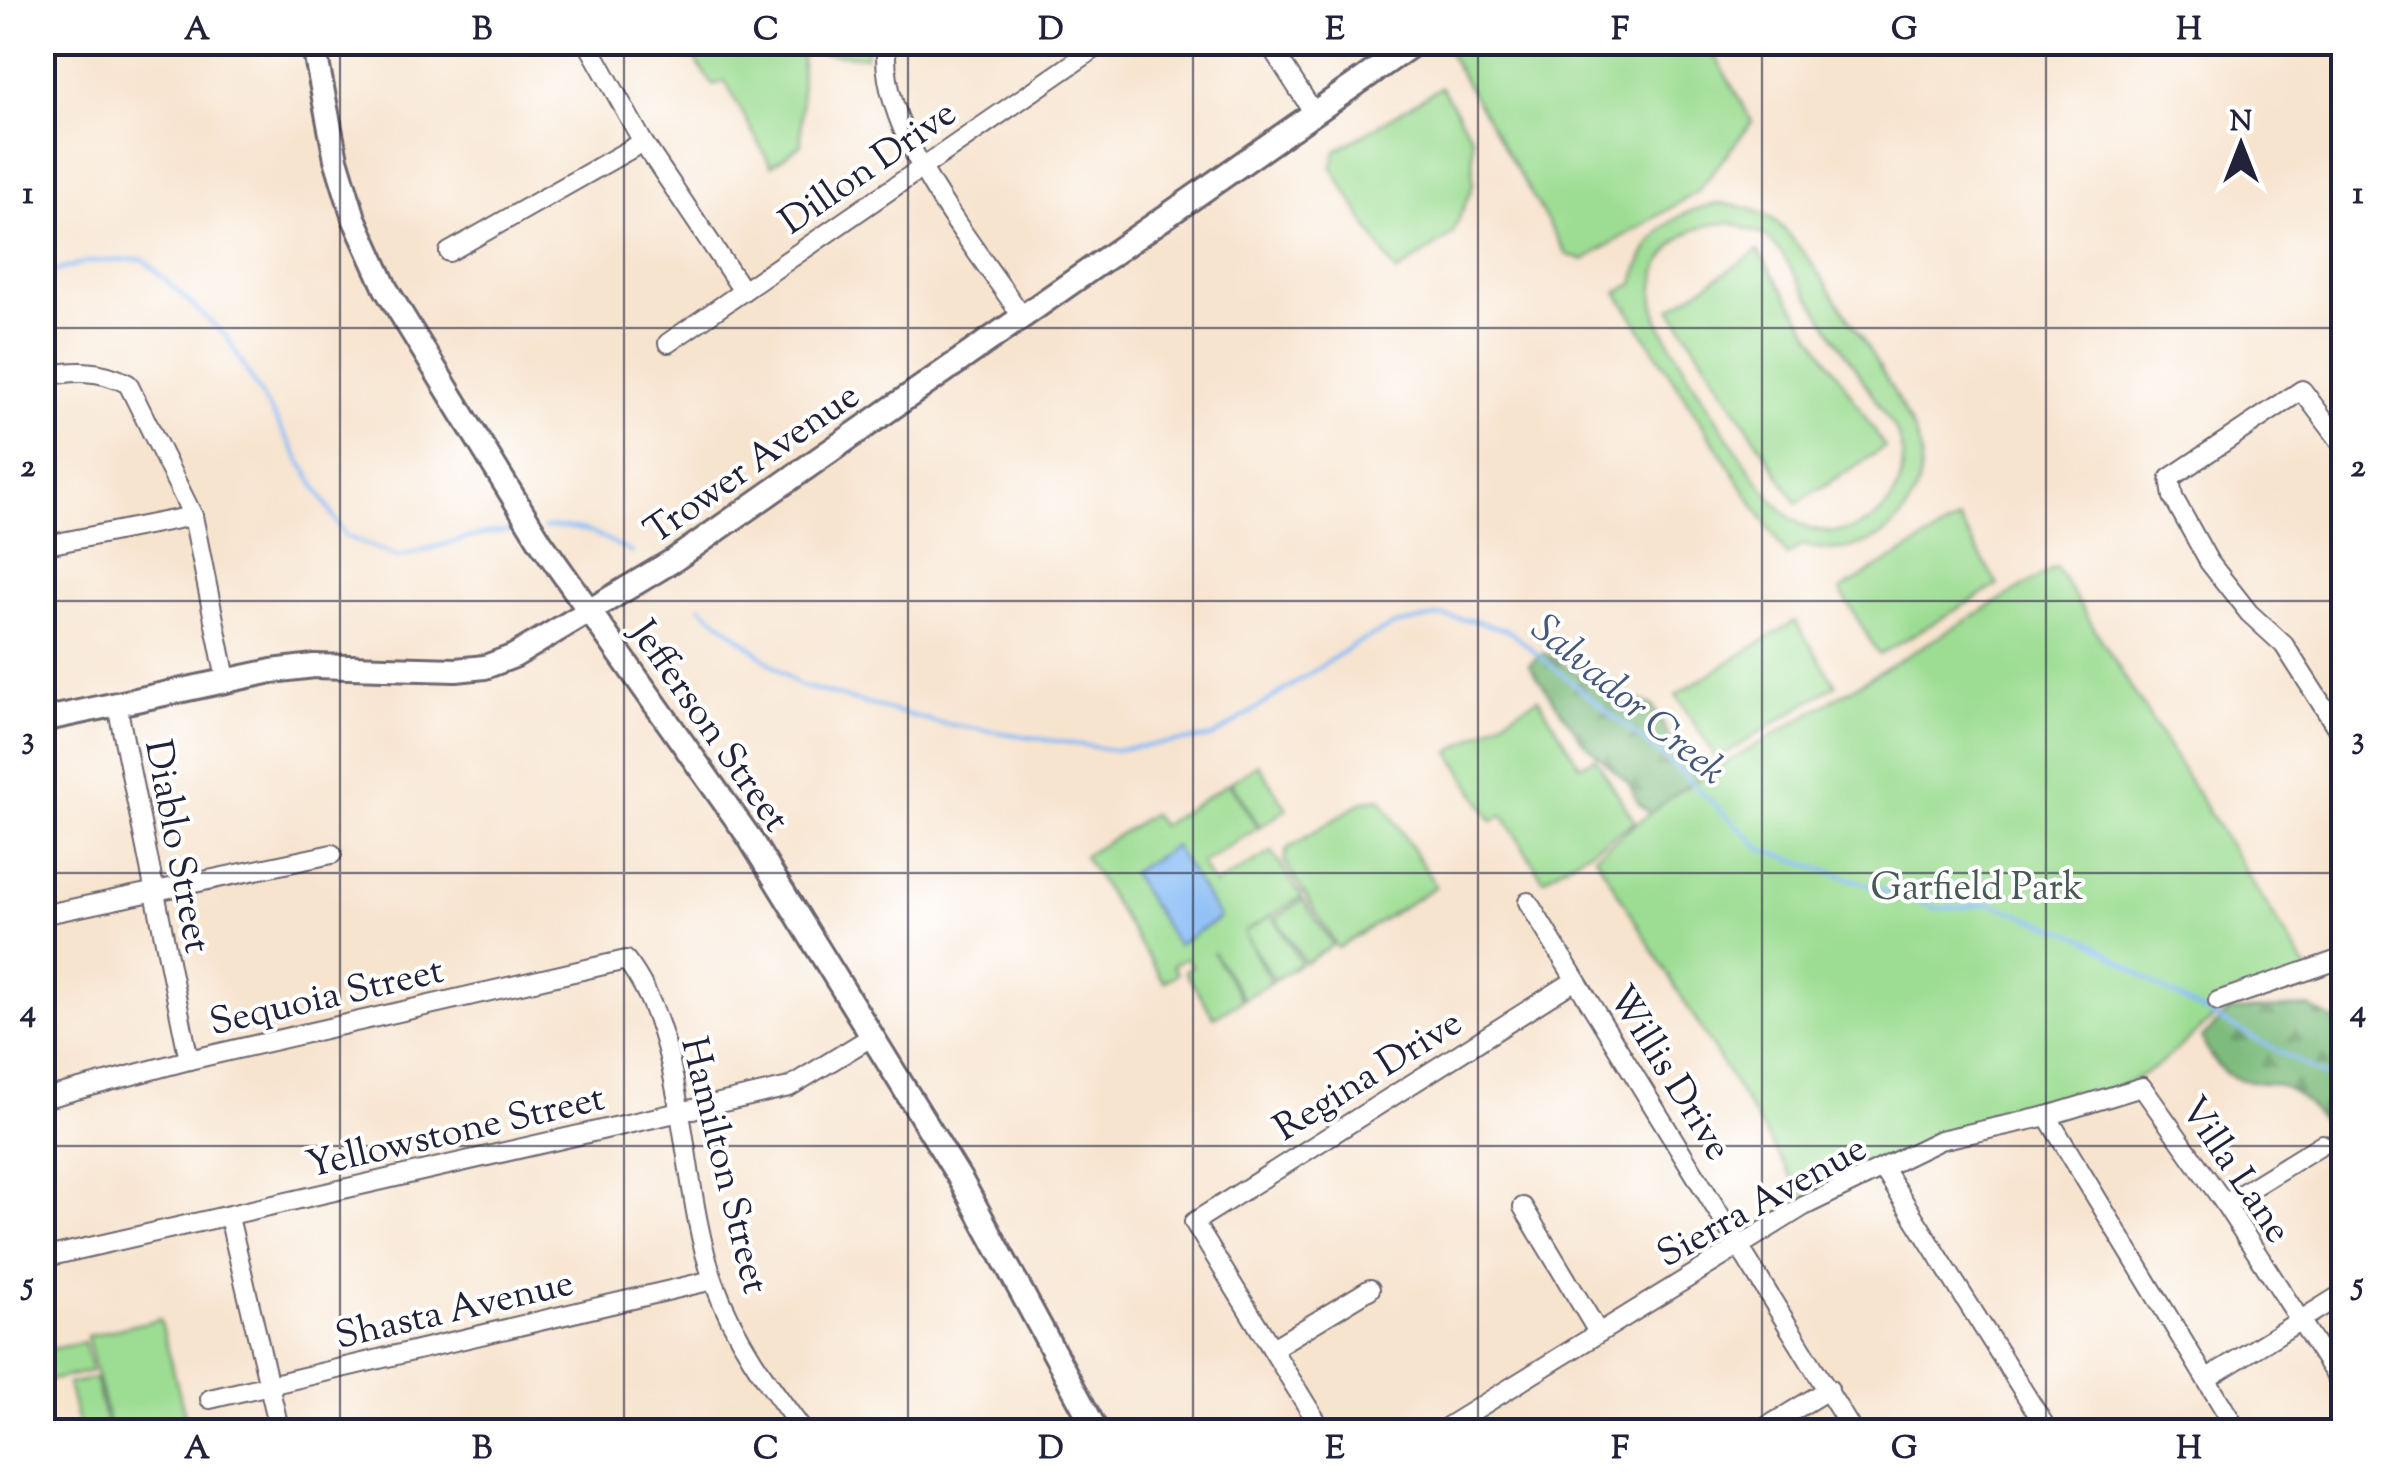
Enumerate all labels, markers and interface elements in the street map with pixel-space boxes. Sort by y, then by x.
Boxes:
text: A [184,8,210,54]
text: B [472,8,492,54]
text: C [753,8,779,54]
text: D [1038,8,1064,54]
text: E [1325,8,1345,54]
text: F [1611,8,1629,54]
text: G [1891,8,1917,54]
text: H [2176,8,2202,54]
street label: Dillon Drive [770,89,969,250]
north arrow [2191,95,2291,195]
text: N [2230,103,2252,143]
text: 1 [23,172,34,218]
text: 1 [2353,172,2364,218]
street label: Trower Avenue [635,371,872,560]
text: 2 [21,445,36,491]
text: 2 [2351,445,2366,491]
water label: Salvador Creek [1517,603,1737,800]
street label: Jefferson Street [614,609,801,844]
text: 3 [22,717,34,763]
text: 3 [2352,717,2364,763]
street label: Diablo Street [128,736,222,958]
park label: Garfield Park [1871,863,2084,917]
street label: Sequoia Street [205,946,449,1052]
street label: Willis Drive [1592,976,1743,1172]
text: 4 [19,990,36,1036]
text: 4 [2349,990,2366,1036]
street label: Regina Drive [1265,998,1474,1157]
street label: Hamilton Street [664,1032,780,1300]
street label: Yellowstone Street [301,1073,610,1194]
street label: Villa Lane [2165,1087,2303,1255]
street label: Sierra Avenue [1648,1124,1877,1283]
street label: Shasta Avenue [330,1258,579,1366]
text: 5 [20,1263,34,1309]
text: 5 [2350,1263,2364,1309]
text: A [184,1427,210,1473]
text: B [472,1427,492,1473]
text: C [753,1427,779,1473]
text: D [1038,1427,1064,1473]
text: E [1325,1427,1345,1473]
text: F [1611,1427,1629,1473]
text: G [1891,1427,1917,1473]
text: H [2176,1427,2202,1473]

